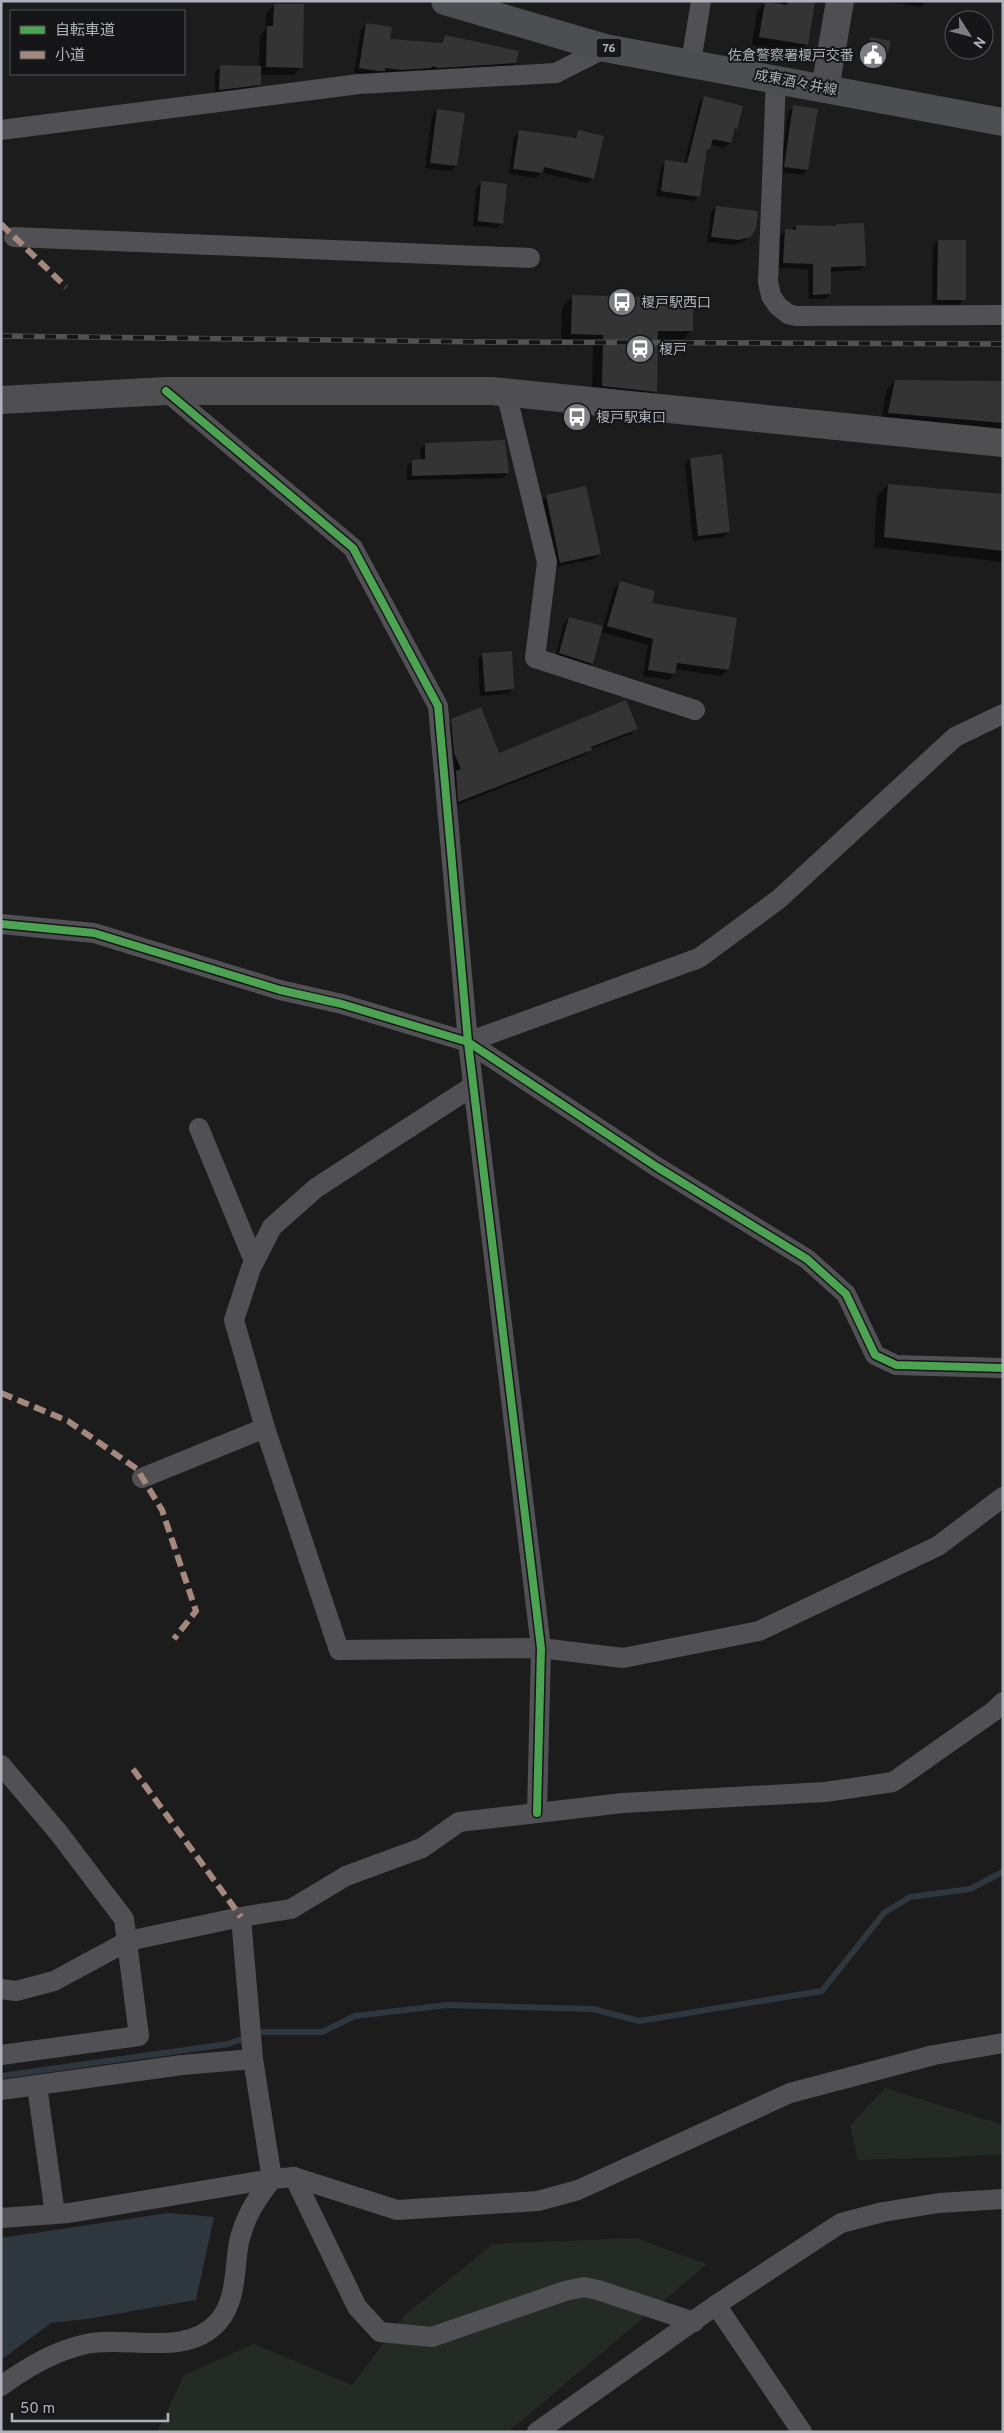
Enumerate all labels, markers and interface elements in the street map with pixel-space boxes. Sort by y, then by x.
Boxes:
legend [10,10,185,75]
north arrow [944,10,994,60]
text: 自転車道 [55,22,115,41]
text: N [968,33,988,51]
road number: 76 [596,38,622,58]
public building icon: 佐倉警察署榎戸交番 [858,40,888,70]
text: 小道 [55,47,85,66]
place label: 佐倉警察署榎戸交番 [728,48,854,65]
street label: 成東酒々井線 [753,66,839,100]
bus stop icon: 榎戸駅西口 [607,287,637,317]
place label: 榎戸駅西口 [641,295,711,312]
station icon: 榎戸 [625,334,655,364]
place label: 榎戸 [659,342,687,359]
bus stop icon: 榎戸駅東口 [562,402,592,432]
place label: 榎戸駅東口 [596,410,666,427]
scale bar [12,2390,169,2422]
text: 50 m [20,2400,55,2419]

